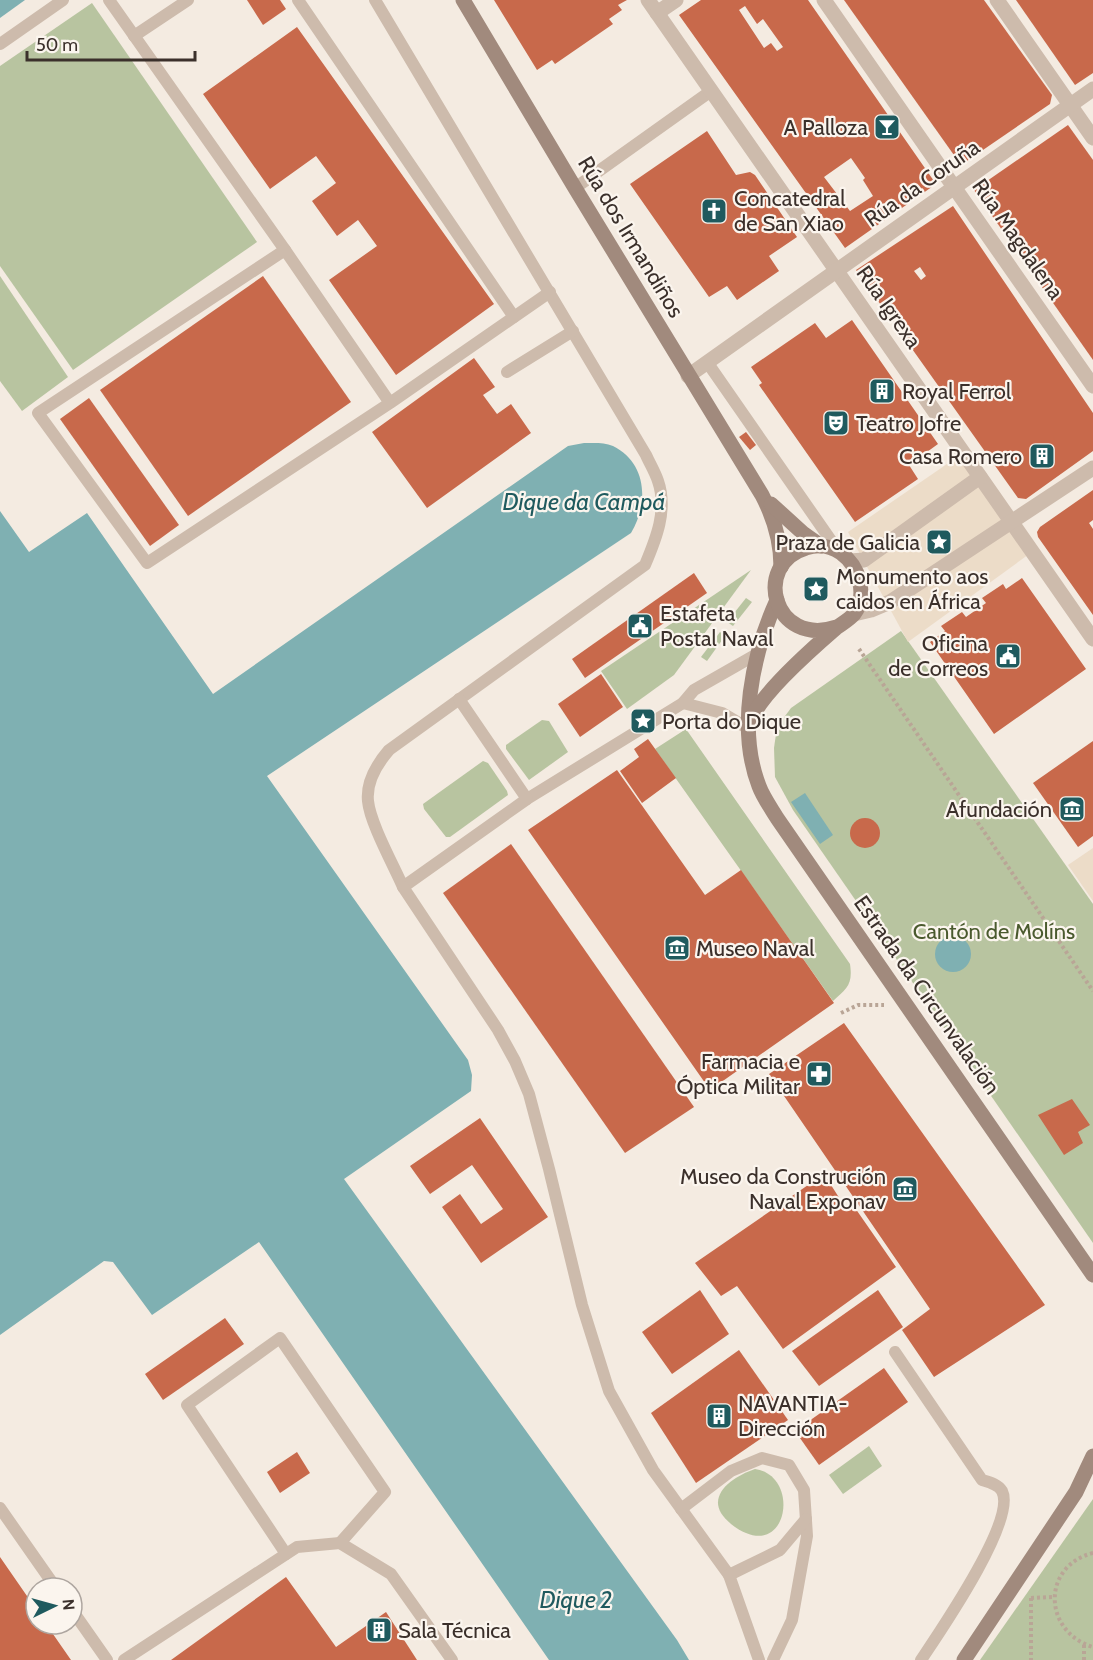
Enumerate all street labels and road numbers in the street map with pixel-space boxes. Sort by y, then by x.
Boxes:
street label: Rúa da Coruña [859,133,985,233]
street label: Rúa dos Irmandiños [572,151,690,323]
street label: Rúa Magdalena [966,173,1070,305]
street label: Rúa Igrexa [851,260,928,354]
street label: Estrada da Circunvalación [848,890,1006,1100]

